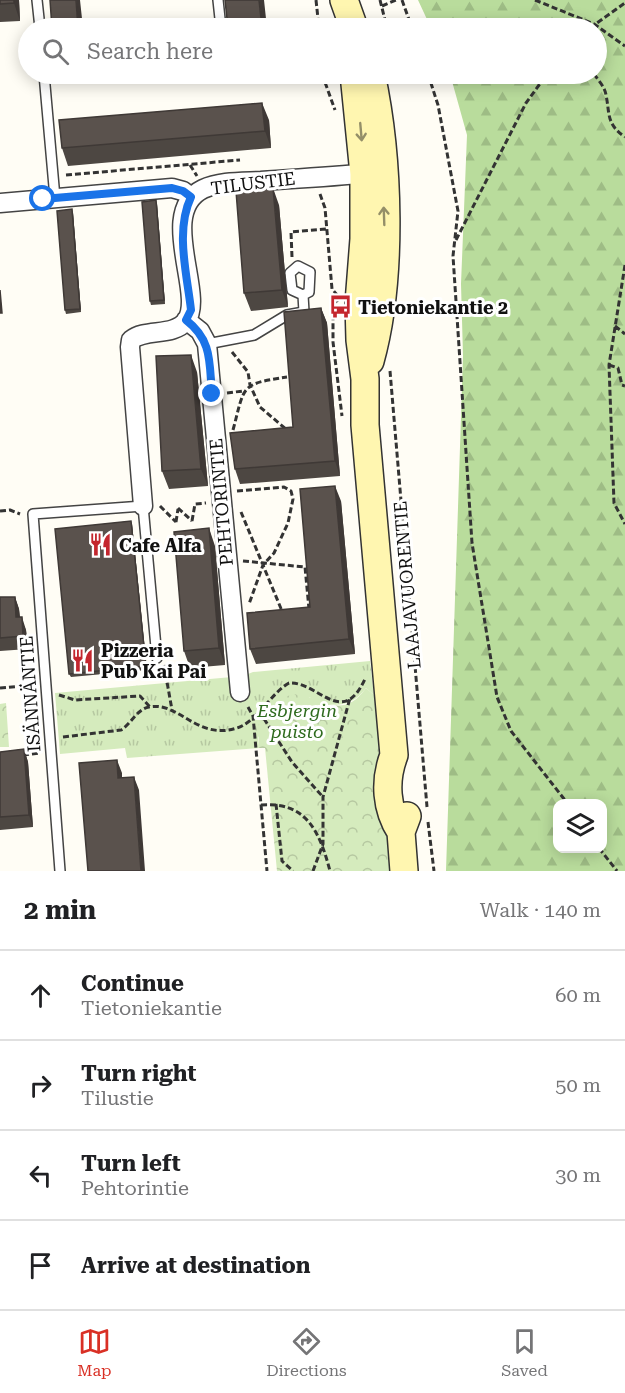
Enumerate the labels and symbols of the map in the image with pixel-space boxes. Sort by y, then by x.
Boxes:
one-way arrow [356,121,367,141]
street label: TILUSTIE [209,167,297,199]
route start [29,185,55,211]
one-way arrow [379,206,390,226]
bus stop icon: Tietoniekantie 2 [327,294,353,320]
place label: Tietoniekantie 2 [358,297,508,318]
route end [198,380,224,406]
street label: PEHTORINTIE [205,437,237,567]
street label: LAAJAVUORENTIE [389,500,425,670]
restaurant icon: Cafe Alfa [88,532,114,558]
place label: Cafe Alfa [119,535,202,556]
street label: ISÄNNÄNTIE [15,635,45,753]
place label: Pizzeria Pub Kai Pai [101,640,206,682]
restaurant icon: Pizzeria Pub Kai Pai [70,647,96,673]
park label: Esbjergin puisto [256,700,337,742]

